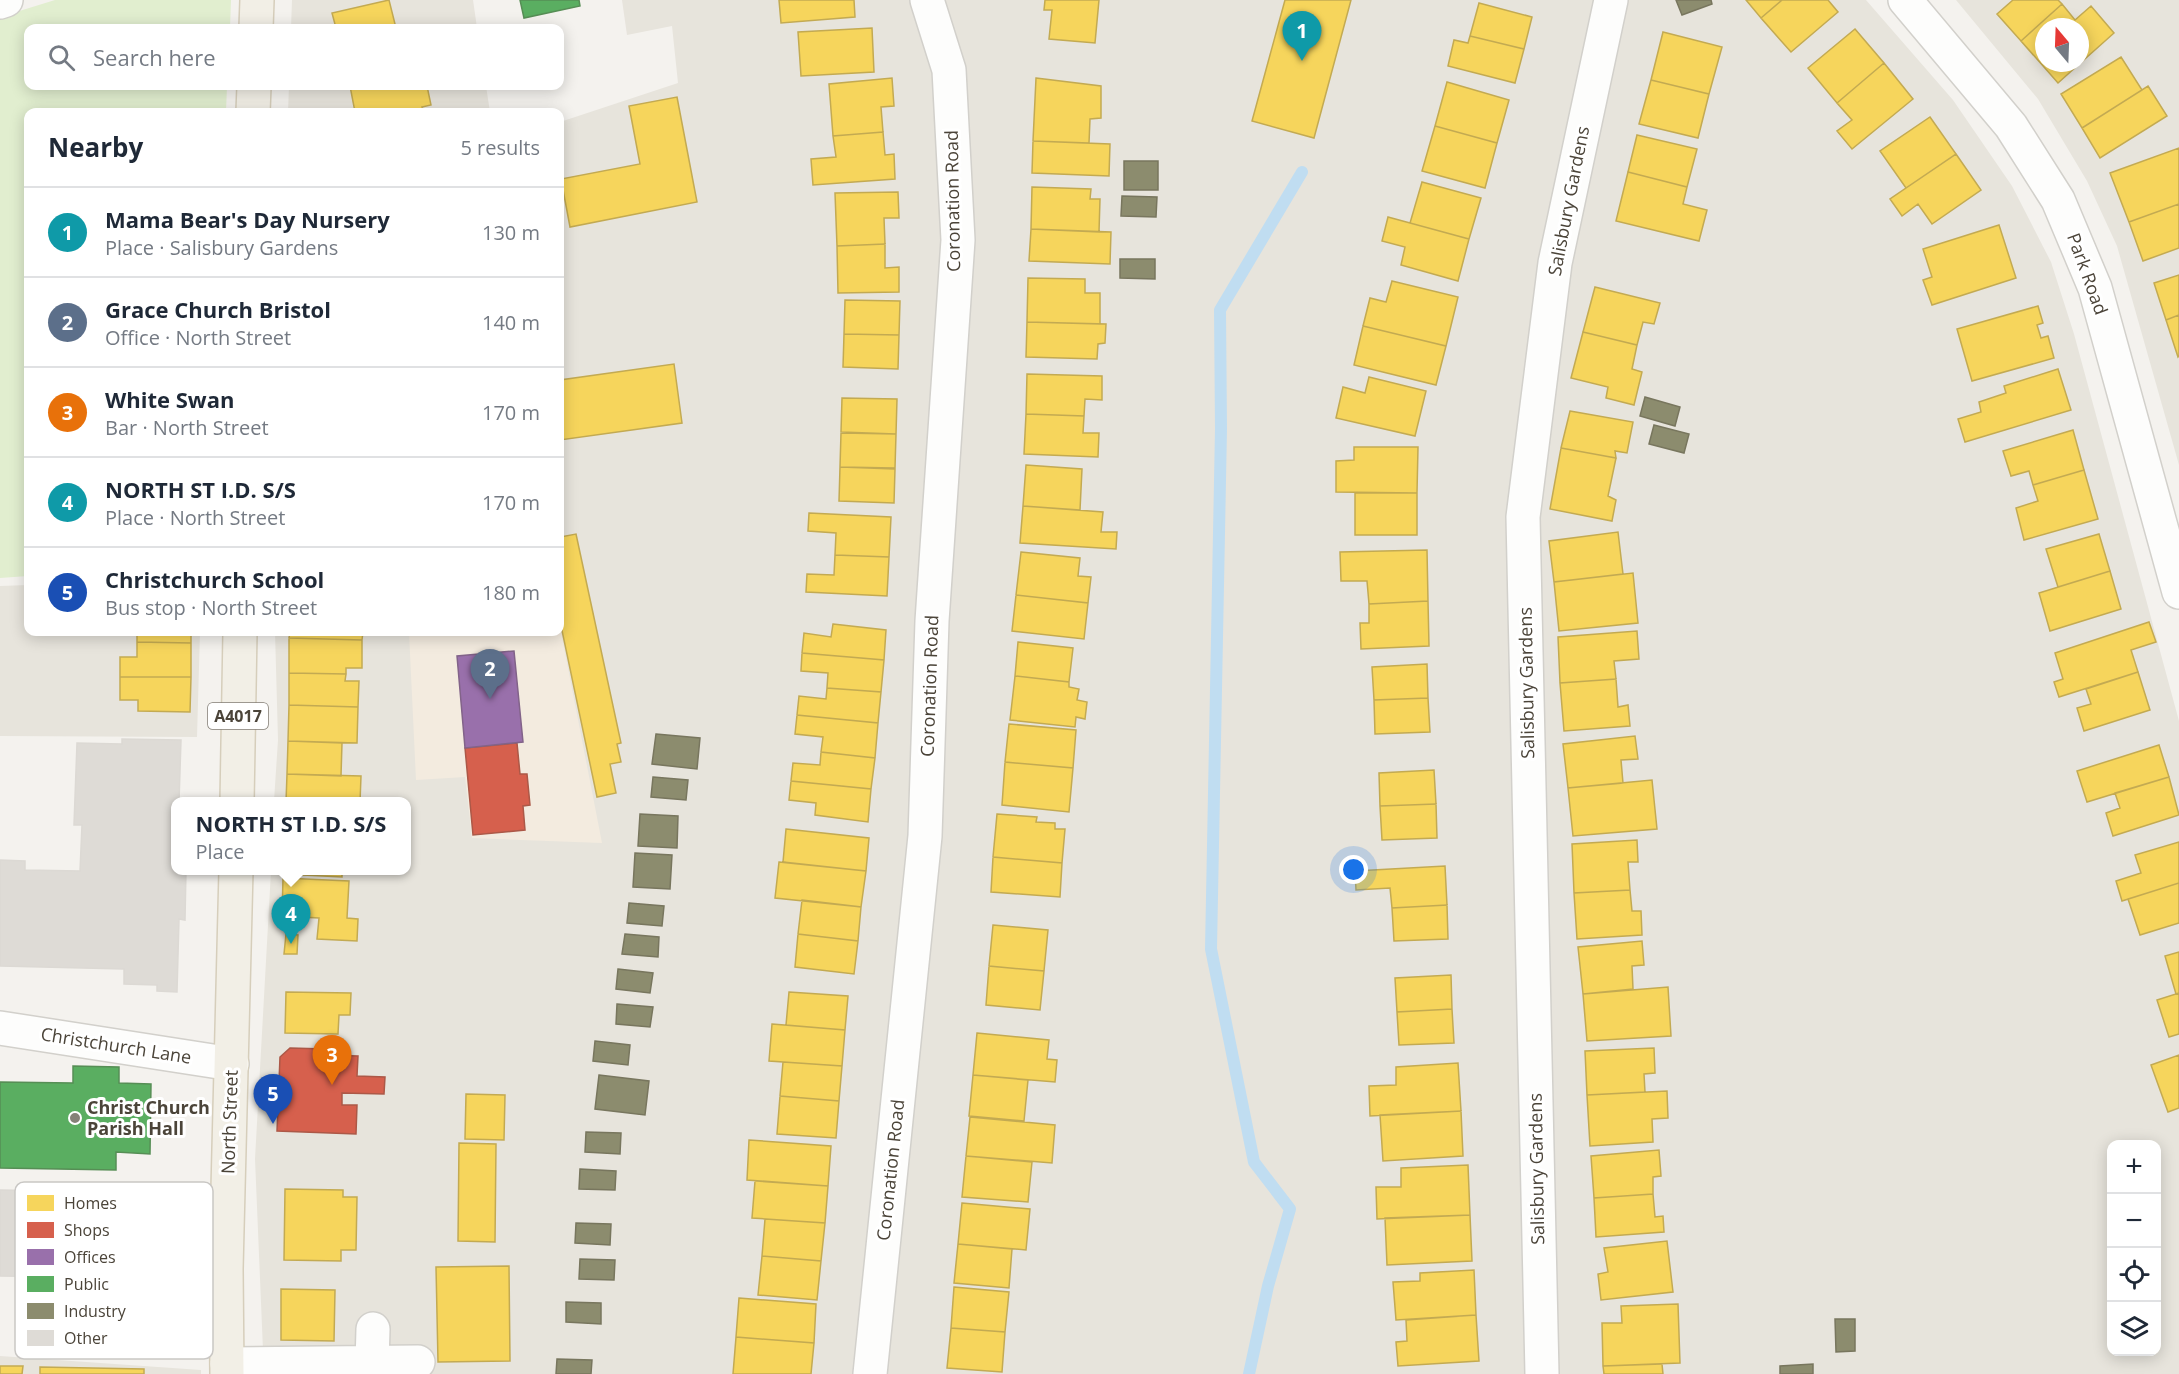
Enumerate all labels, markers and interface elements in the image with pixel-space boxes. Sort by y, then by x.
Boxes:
pin: 1 [1282,11,1322,61]
north arrow [2035,18,2089,72]
search box [24,24,564,90]
icon: search [45,41,78,74]
text: Search here [93,42,216,72]
street label: Salisbury Gardens [1542,124,1594,278]
text: Nearby [48,129,143,165]
street label: Coronation Road [939,130,965,272]
text: 5 results [460,134,540,161]
text: Mama Bear's Day Nursery [105,204,390,234]
text: 1 [62,219,73,246]
text: 130 m [482,219,540,246]
street label: Park Road [2062,229,2114,318]
text: Place · Salisbury Gardens [105,234,338,261]
text: Grace Church Bristol [105,294,331,324]
text: 2 [62,309,73,336]
text: 140 m [482,309,540,336]
text: Office · North Street [105,324,291,351]
text: White Swan [105,384,234,414]
text: 3 [62,399,73,426]
text: 170 m [482,399,540,426]
text: Bar · North Street [105,414,269,441]
text: NORTH ST I.D. S/S [105,474,296,504]
text: 4 [62,489,73,516]
text: 170 m [482,489,540,516]
text: Place · North Street [105,504,285,531]
text: Christchurch School [105,564,324,594]
text: 5 [62,579,73,606]
text: 180 m [482,579,540,606]
text: Bus stop · North Street [105,594,317,621]
street label: Salisbury Gardens [1513,607,1539,759]
street label: Coronation Road [915,615,943,757]
pin: 2 [470,650,510,699]
road number: A4017 [208,703,268,729]
popup [171,797,411,875]
text: NORTH ST I.D. S/S [196,808,386,838]
text: Place [196,838,245,865]
your location [1339,855,1368,884]
pin: 4 [272,894,310,944]
street label: Christchurch Lane [39,1021,193,1069]
pin: 3 [312,1036,352,1085]
street label: North Street [215,1069,243,1174]
pin: 5 [254,1074,292,1124]
street label: Salisbury Gardens [1523,1093,1549,1245]
place label: Christ Church Parish Hall [87,1095,210,1140]
street label: Coronation Road [871,1098,909,1242]
marker: Christ Church Parish Hall [68,1111,82,1125]
map controls [2107,1140,2161,1356]
button: + [2107,1140,2161,1194]
legend [15,1182,213,1359]
text: Homes [64,1192,117,1214]
button: − [2107,1194,2161,1248]
text: Shops [64,1219,110,1241]
text: Offices [64,1246,116,1268]
button: locate [2107,1248,2161,1302]
text: Public [64,1273,109,1295]
text: Industry [64,1300,127,1322]
button: layers [2107,1302,2161,1356]
text: Other [64,1327,108,1349]

